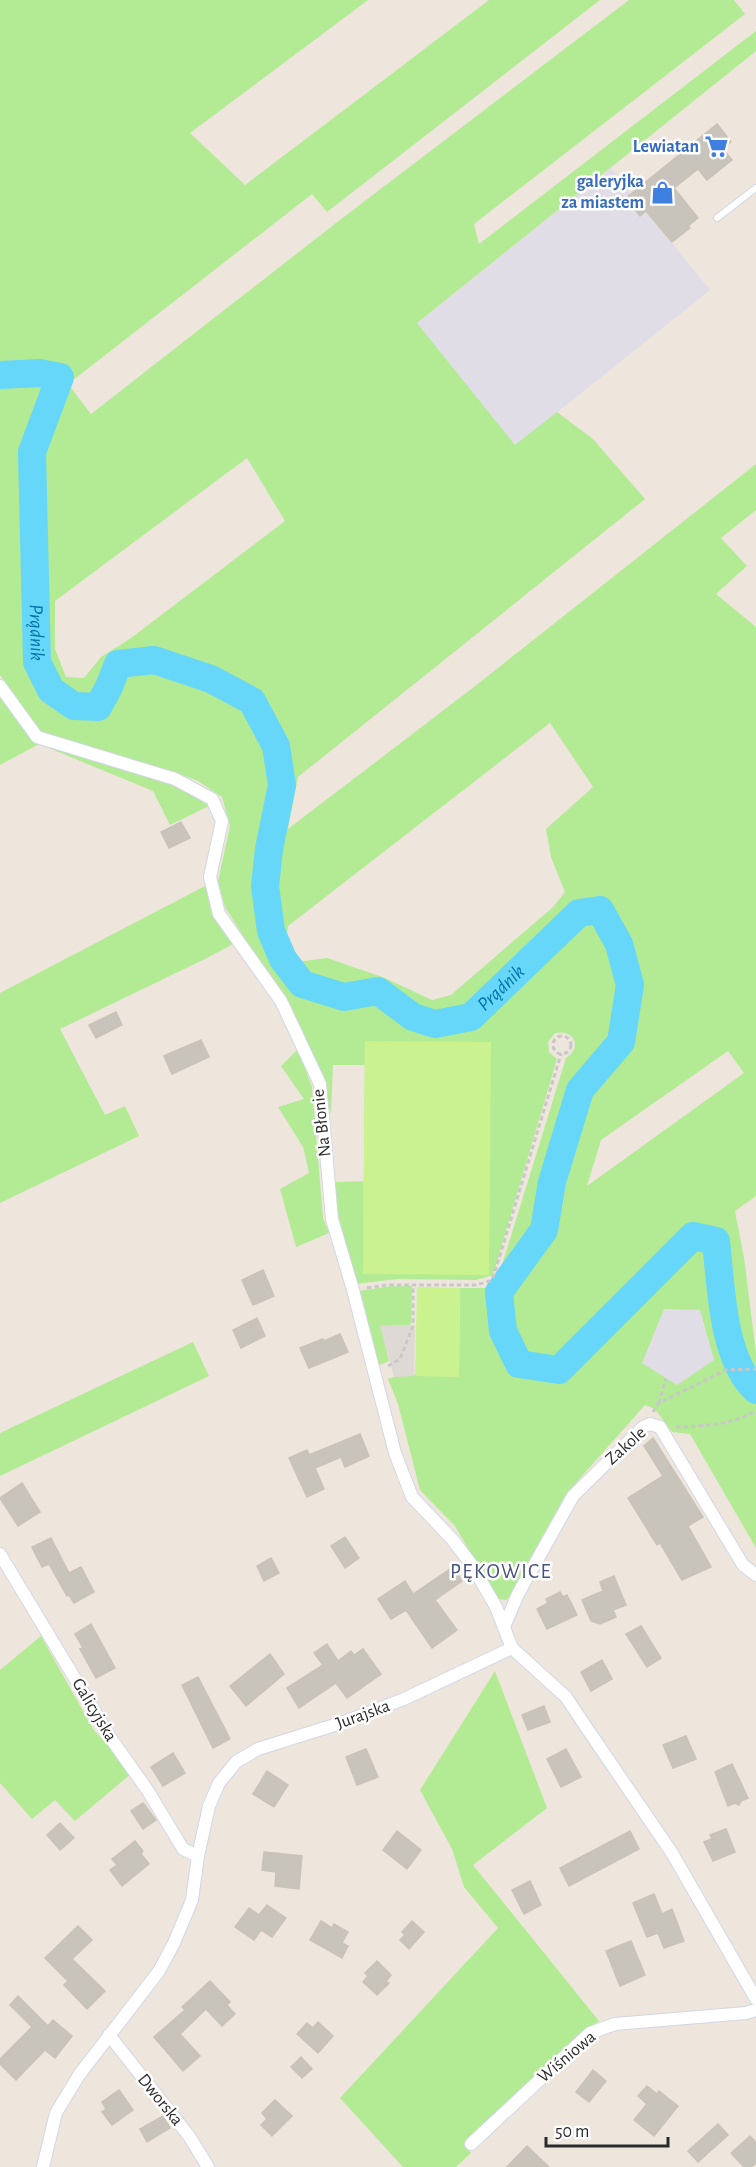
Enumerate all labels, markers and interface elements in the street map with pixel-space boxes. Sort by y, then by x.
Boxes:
supermarket icon: Lewiatan [704,134,730,160]
place label: Lewiatan [633,138,699,156]
place label: galeryjka za miastem [561,173,644,212]
shop icon: galeryjka za miastem [649,179,675,205]
water label: Prądnik [26,604,47,661]
water label: Prądnik [474,961,528,1015]
street label: Na Błonie [309,1088,335,1158]
street label: Zakole [602,1423,650,1469]
district label: PĘKOWICE [450,1561,552,1582]
street label: Galicyjska [68,1675,120,1745]
street label: Jurajska [334,1697,392,1733]
street label: Wiśniowa [535,2028,599,2086]
street label: Dworska [134,2071,186,2129]
scale bar [546,2110,668,2148]
text: 50 m [555,2123,589,2141]

